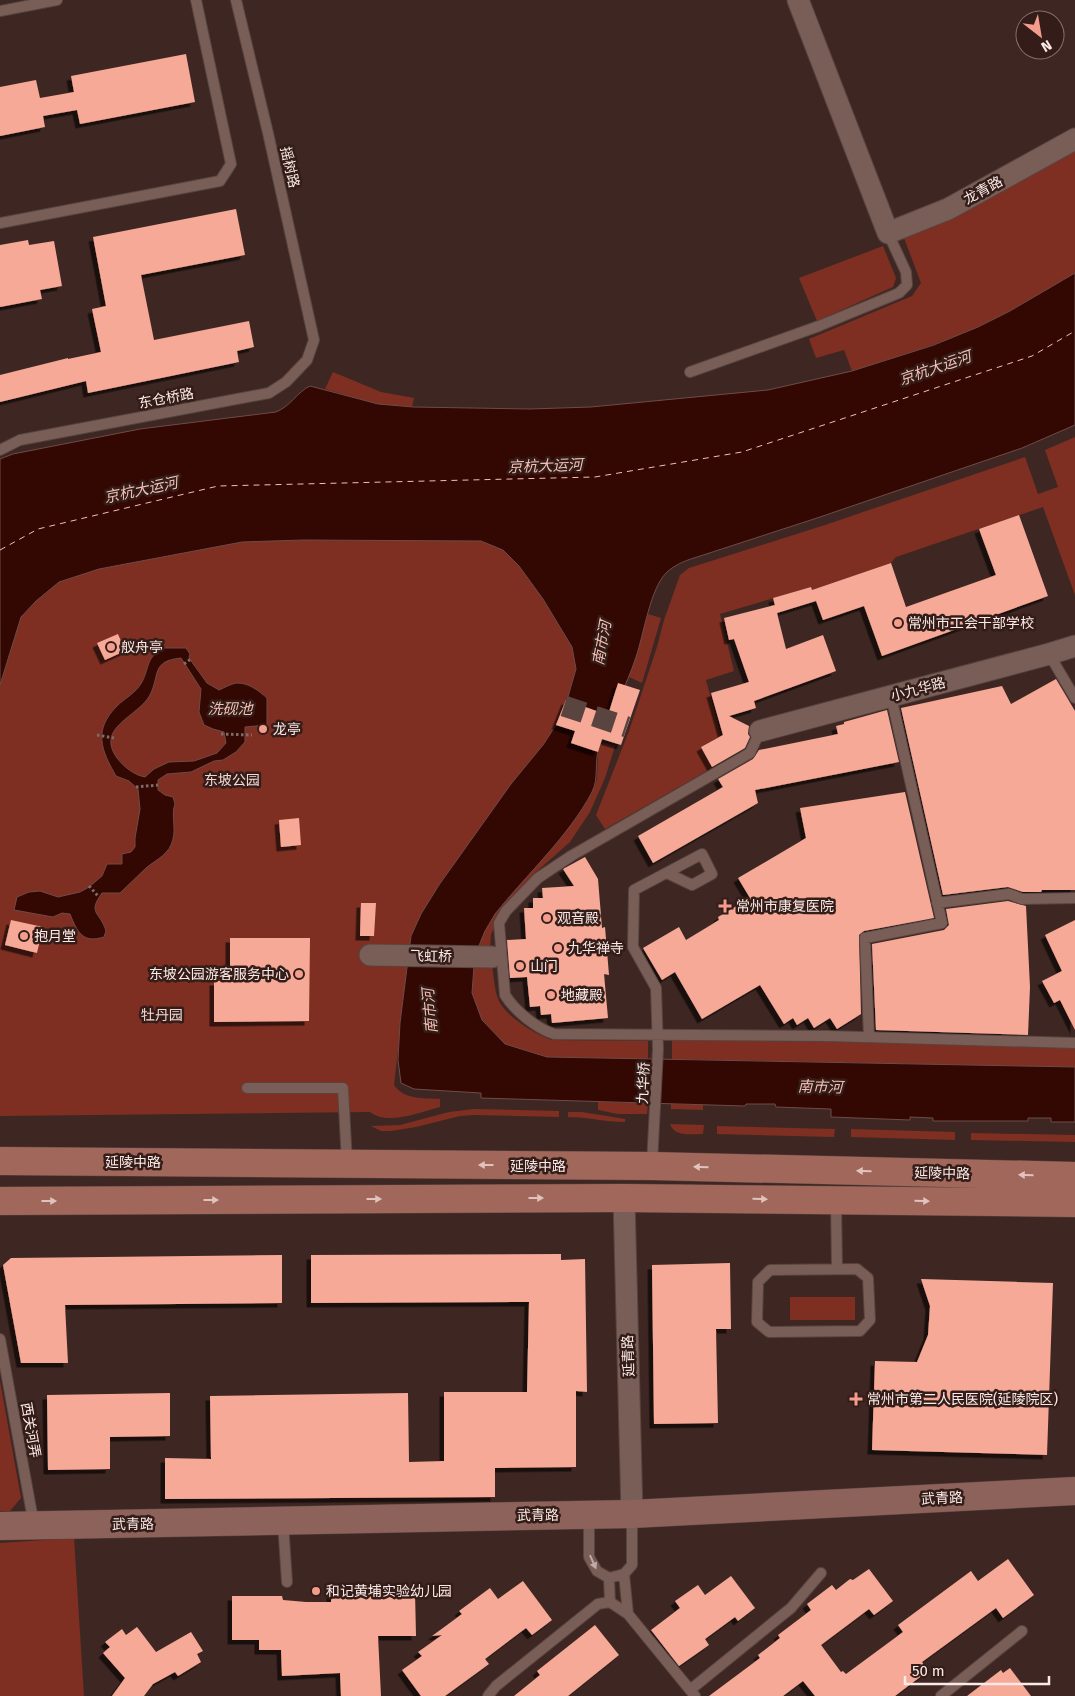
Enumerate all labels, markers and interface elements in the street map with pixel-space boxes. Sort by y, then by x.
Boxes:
north arrow [1015,10,1065,60]
text: N [1038,36,1055,55]
street label: 摇树路 [277,145,303,189]
street label: 龙青路 [961,173,1006,208]
water label: 京杭大运河 [897,346,976,389]
street label: 东仓桥路 [137,385,195,412]
water label: 京杭大运河 [507,456,586,476]
water label: 京杭大运河 [102,473,182,507]
place label: 常州市工会干部学校 [908,615,1034,632]
water label: 南市河 [589,616,615,667]
marker: 常州市工会干部学校 [892,617,904,629]
place label: 舣舟亭 [121,639,163,656]
marker: 舣舟亭 [105,641,117,653]
street label: 小九华路 [889,674,947,705]
water label: 洗砚池 [207,700,254,718]
place label: 龙亭 [273,721,301,738]
marker: 龙亭 [257,723,269,735]
park label: 东坡公园 [204,772,260,789]
place label: 常州市康复医院 [736,898,834,915]
marker: 常州市康复医院 [718,899,732,913]
place label: 观音殿 [557,910,599,927]
marker: 观音殿 [541,912,553,924]
place label: 抱月堂 [34,928,76,945]
marker: 抱月堂 [18,930,30,942]
place label: 九华禅寺 [568,940,624,957]
marker: 九华禅寺 [552,942,564,954]
street label: 飞虹桥 [410,948,452,965]
place label: 山门 [530,958,558,975]
marker: 山门 [514,960,526,972]
place label: 东坡公园游客服务中心 [149,966,289,983]
marker: 东坡公园游客服务中心 [293,968,305,980]
water label: 南市河 [419,985,441,1034]
place label: 地藏殿 [561,987,603,1004]
marker: 地藏殿 [545,989,557,1001]
park label: 牡丹园 [141,1007,183,1024]
street label: 九华桥 [634,1062,653,1104]
water label: 南市河 [797,1078,846,1096]
street label: 延陵中路 [105,1154,161,1171]
street label: 延陵中路 [510,1158,566,1175]
one-way arrow [478,1161,494,1169]
one-way arrow [693,1163,709,1171]
street label: 延陵中路 [914,1165,970,1182]
one-way arrow [856,1167,872,1175]
one-way arrow [1018,1171,1034,1179]
one-way arrow [528,1194,544,1202]
one-way arrow [366,1195,382,1203]
one-way arrow [752,1195,768,1203]
one-way arrow [203,1196,219,1204]
one-way arrow [41,1197,57,1205]
one-way arrow [915,1197,931,1205]
street label: 延青路 [619,1335,638,1377]
place label: 常州市第二人民医院(延陵院区) [867,1391,1058,1408]
marker: 常州市第二人民医院(延陵院区) [849,1392,863,1406]
street label: 西关河弄 [17,1401,44,1459]
street label: 武青路 [921,1489,963,1508]
street label: 武青路 [517,1507,559,1524]
street label: 武青路 [112,1516,154,1533]
one-way arrow [589,1555,597,1569]
place label: 和记黄埔实验幼儿园 [326,1583,452,1600]
marker: 和记黄埔实验幼儿园 [310,1585,322,1597]
scale bar [905,1654,1049,1686]
text: 50 m [912,1662,945,1680]

